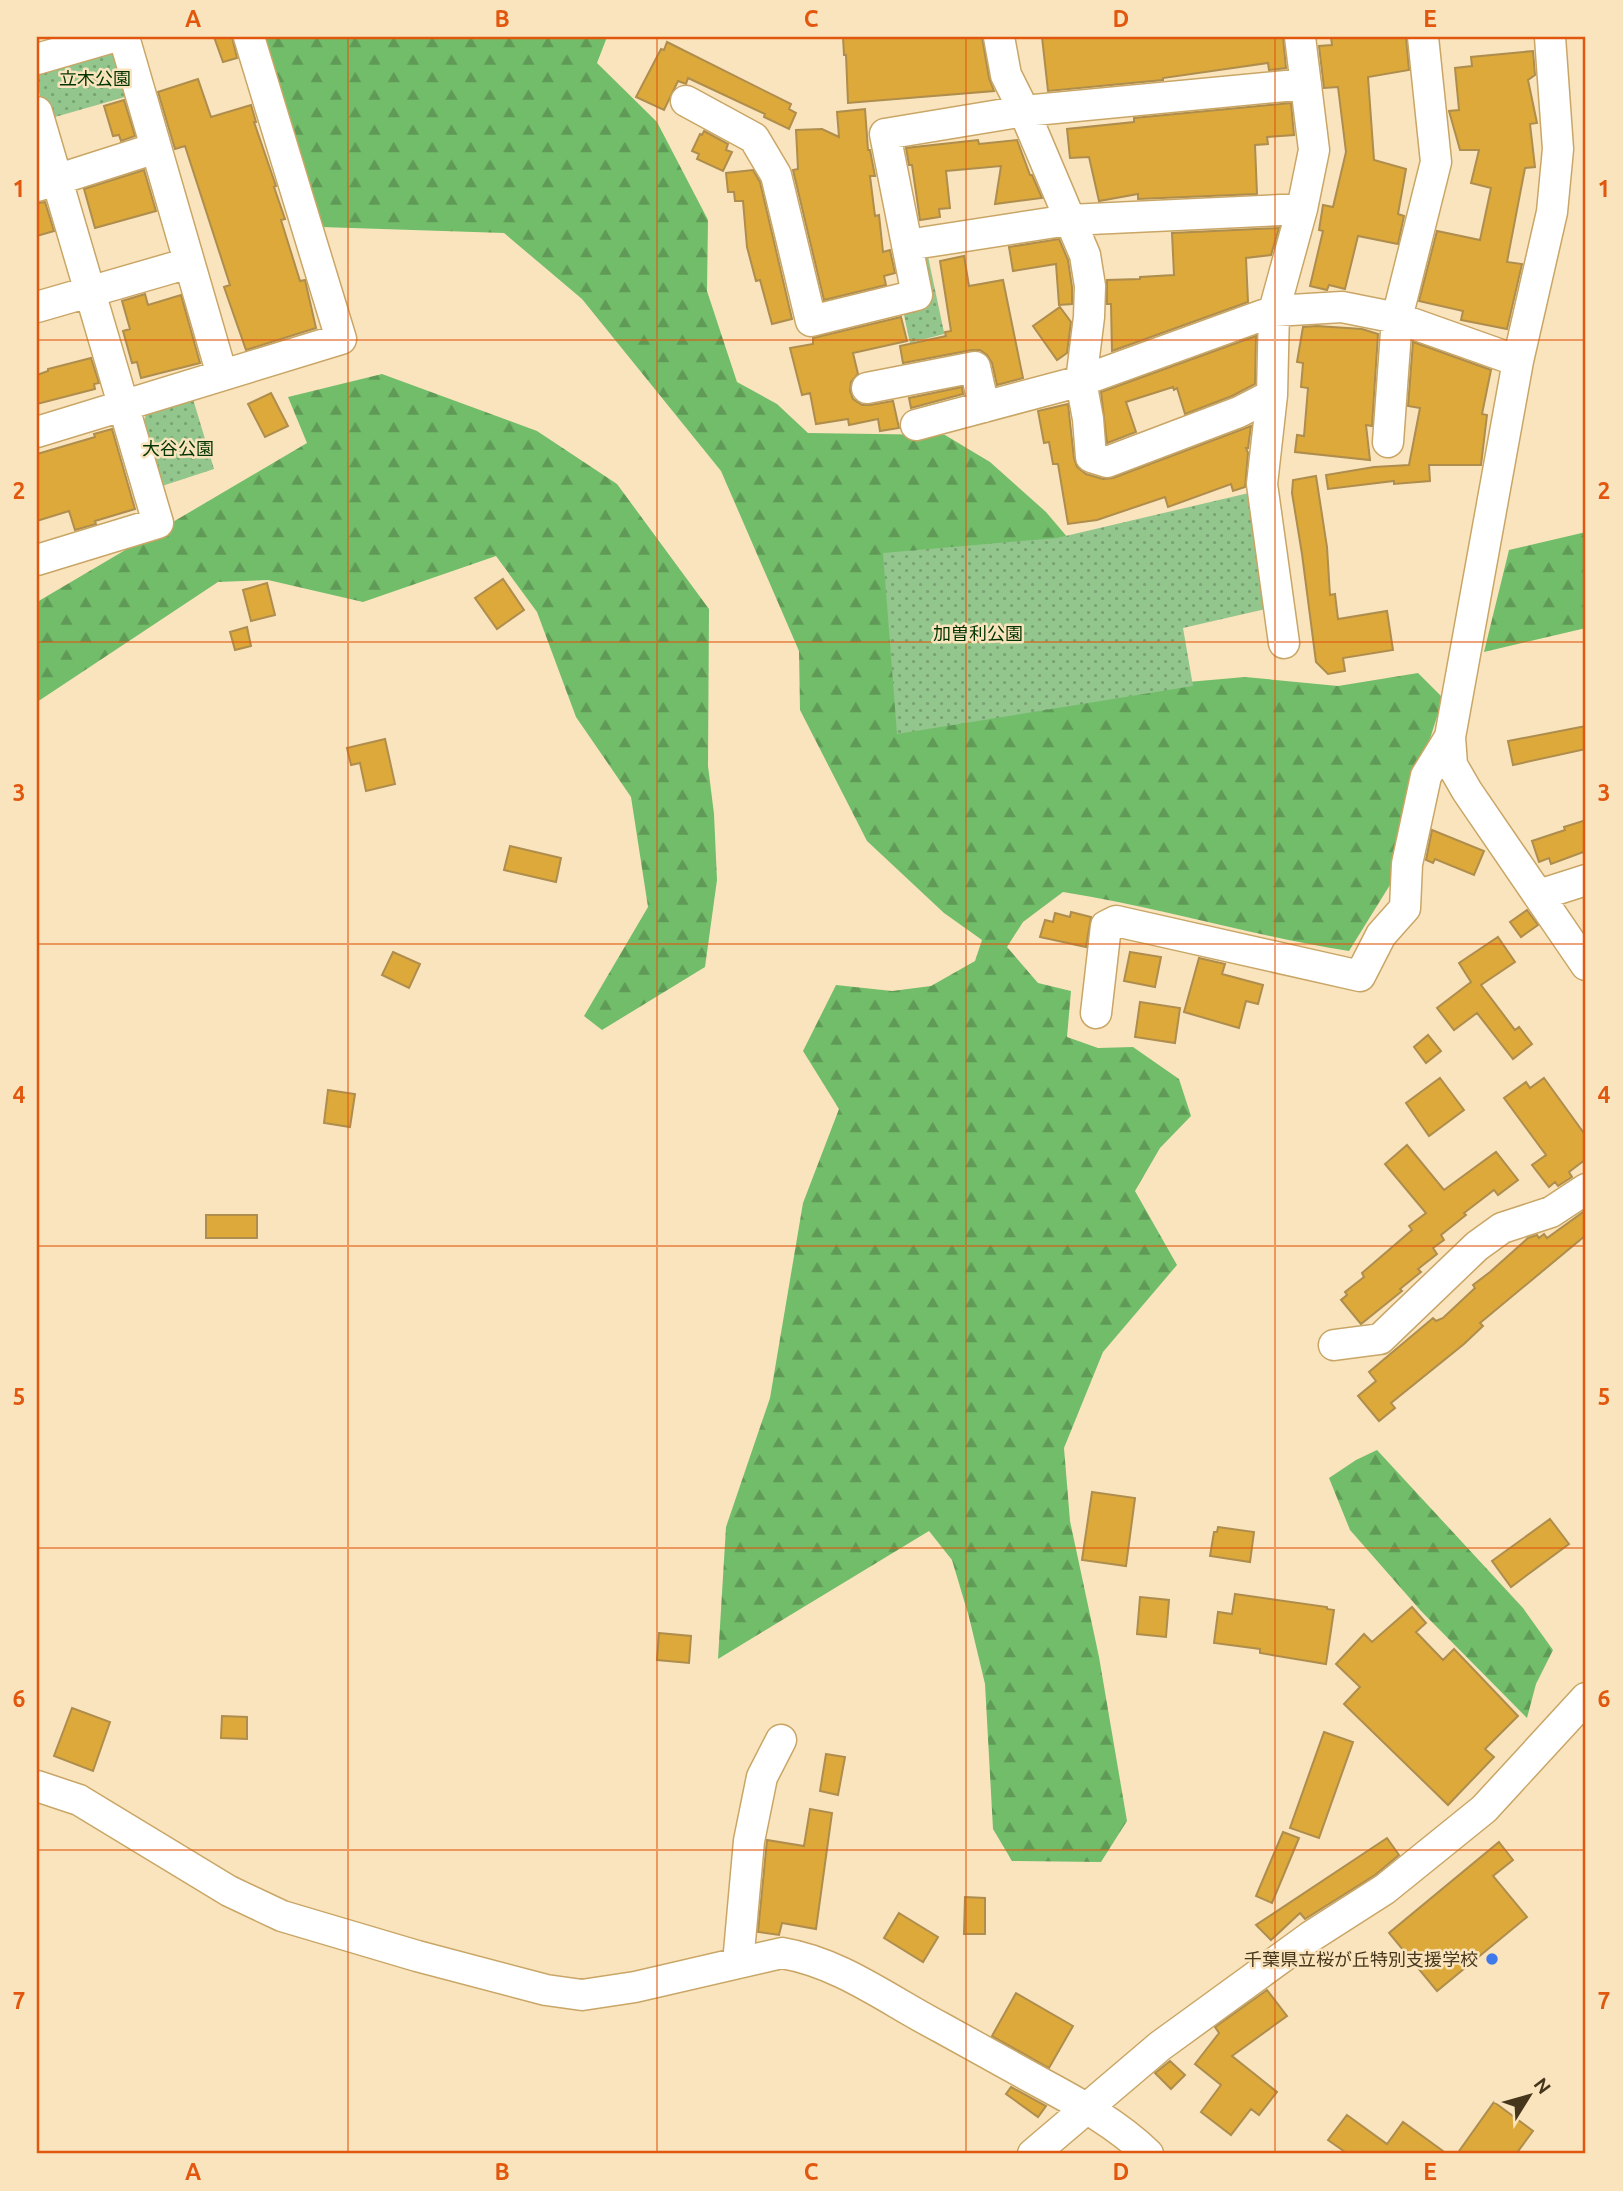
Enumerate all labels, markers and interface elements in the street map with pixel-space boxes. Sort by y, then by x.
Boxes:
text: A [185,6,201,31]
text: B [494,6,510,31]
text: C [804,6,819,31]
text: D [1113,6,1129,31]
text: E [1423,6,1437,31]
park label: 立木公園 [59,68,131,88]
text: 1 [13,176,25,201]
text: 1 [1598,176,1610,201]
park label: 大谷公園 [142,438,214,458]
text: 2 [13,478,25,503]
text: 2 [1598,478,1610,503]
park label: 加曽利公園 [933,623,1023,643]
text: 3 [13,780,25,805]
text: 3 [1598,780,1610,805]
text: 4 [13,1082,26,1107]
text: 4 [1598,1082,1611,1107]
text: 5 [13,1384,25,1409]
text: 5 [1598,1384,1610,1409]
text: 6 [13,1686,26,1711]
text: 6 [1598,1686,1611,1711]
place label: 千葉県立桜が丘特別支援学校 [1244,1949,1478,1969]
marker: 千葉県立桜が丘特別支援学校 [1484,1951,1500,1967]
text: 7 [13,1988,25,2013]
text: 7 [1598,1988,1610,2013]
north arrow [1494,2062,1564,2132]
text: N [1530,2073,1556,2098]
text: A [185,2159,201,2184]
text: B [494,2159,510,2184]
text: C [804,2159,819,2184]
text: D [1113,2159,1129,2184]
text: E [1423,2159,1437,2184]

